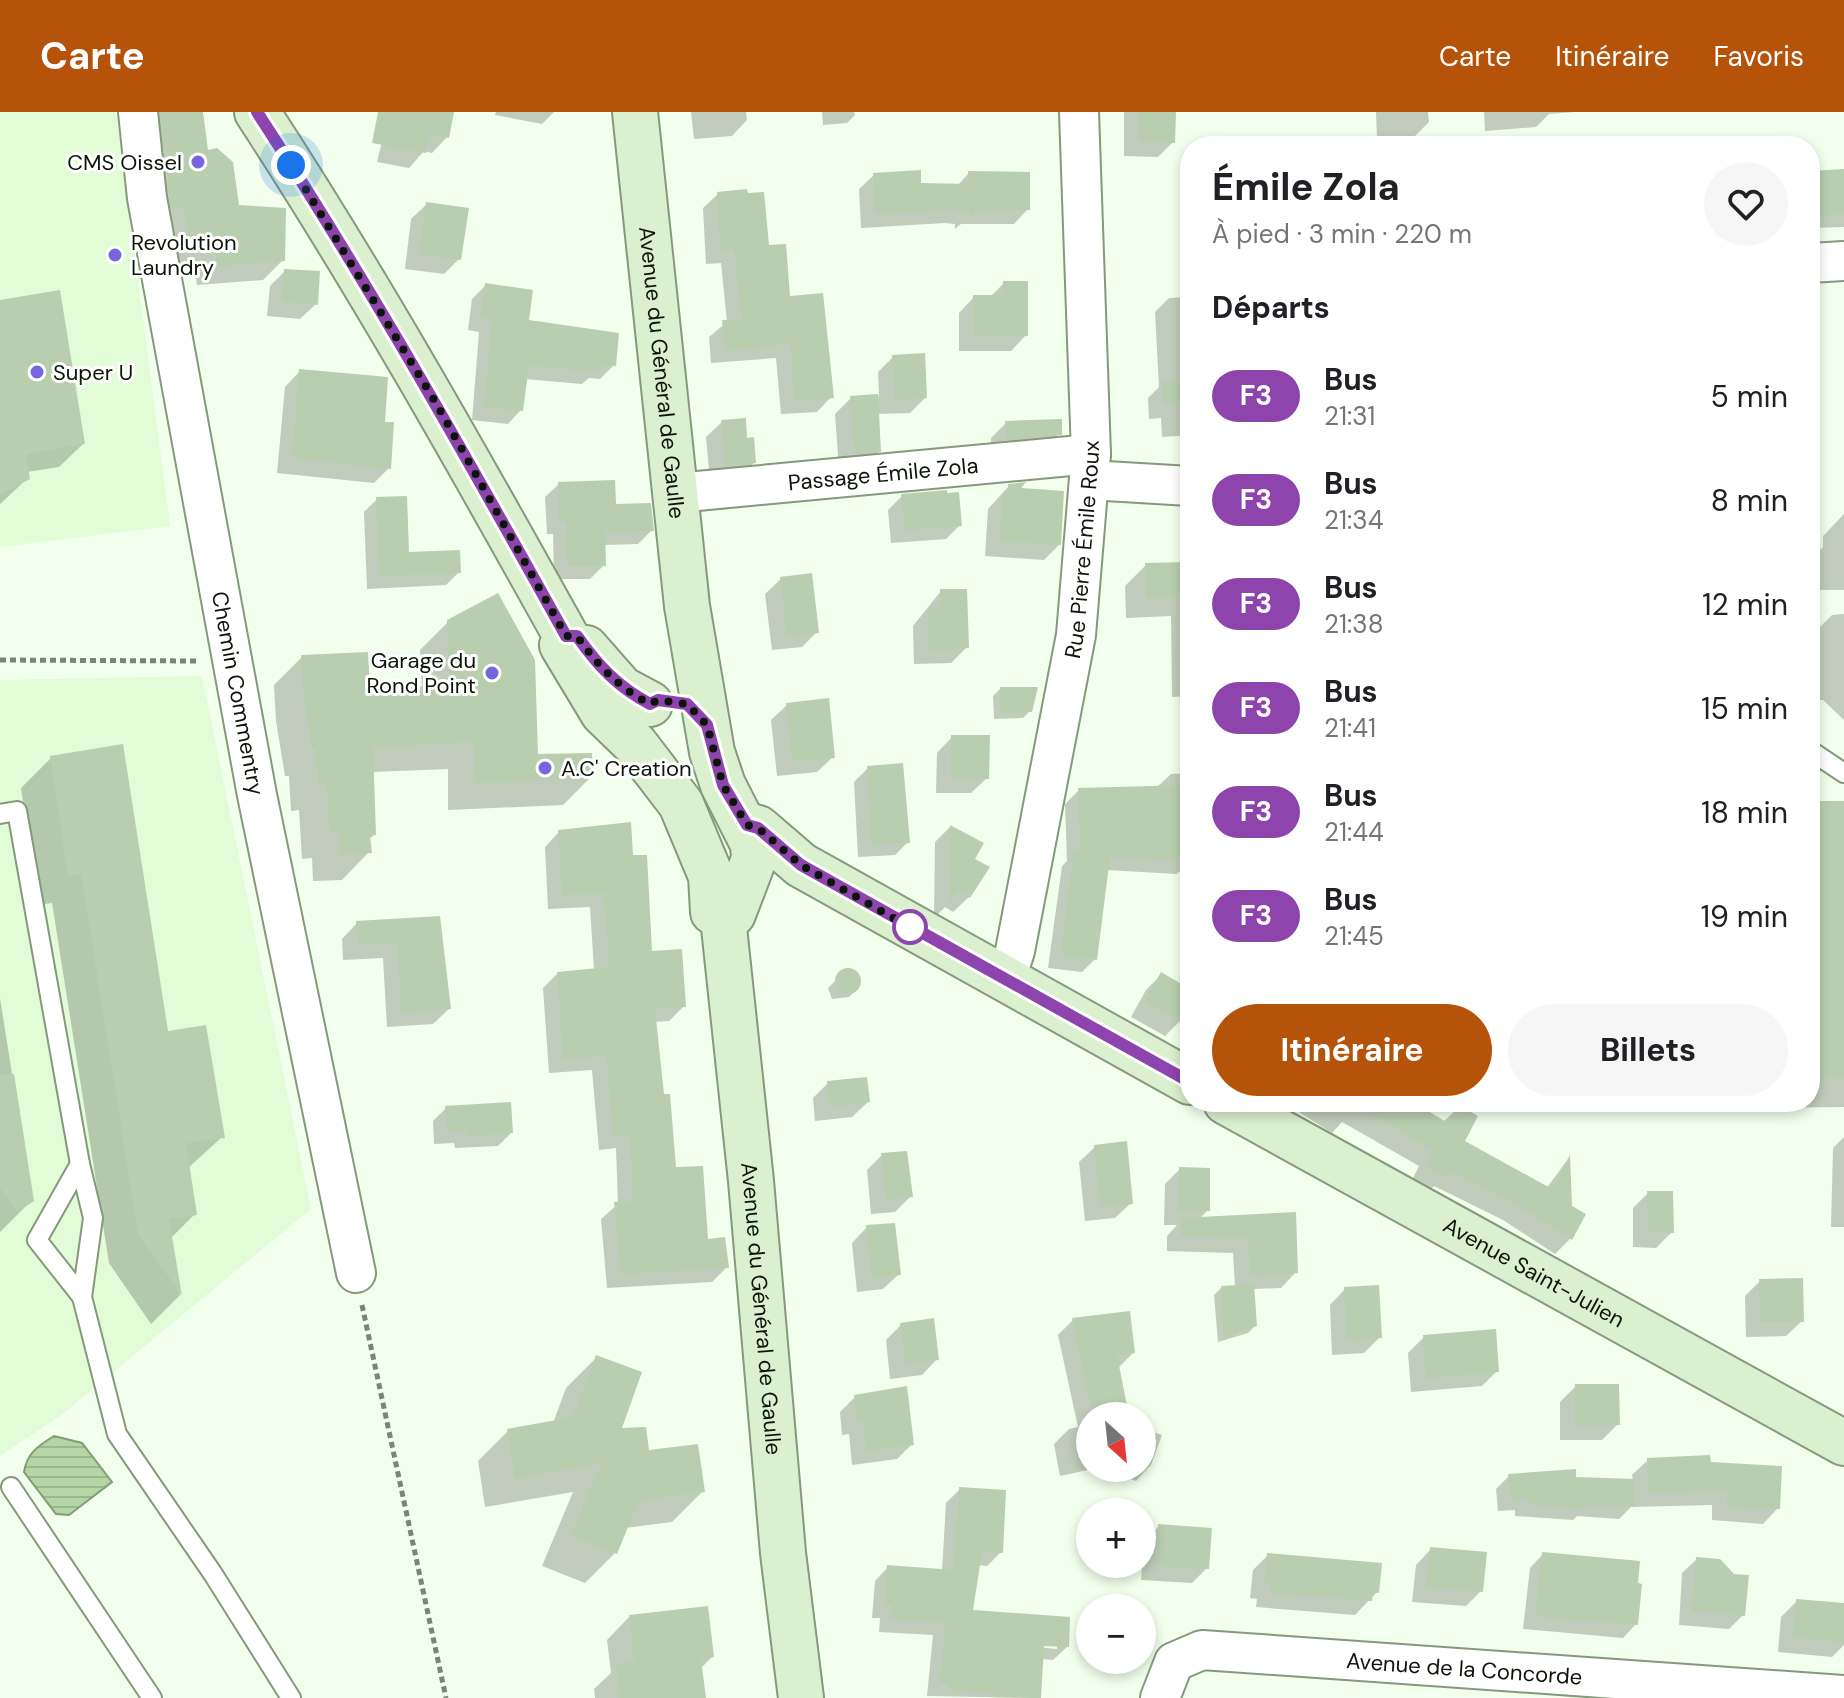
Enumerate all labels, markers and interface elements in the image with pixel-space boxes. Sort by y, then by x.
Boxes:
text: Carte [40,31,145,81]
text: Carte [1439,38,1511,75]
text: Itinéraire [1555,38,1669,75]
text: Favoris [1713,38,1804,75]
your location [271,145,311,185]
place label: CMS Oissel [67,148,182,177]
marker: CMS Oissel [189,153,207,171]
text: Émile Zola [1212,162,1400,212]
button: heart [1704,162,1788,246]
text: À pied · 3 min · 220 m [1212,217,1472,251]
street label: Avenue du Général de Gaulle [633,225,692,520]
place label: Revolution Laundry [131,228,237,282]
marker: Revolution Laundry [106,246,124,264]
text: Départs [1212,288,1330,327]
place label: Super U [53,358,133,387]
text: Bus [1324,360,1378,399]
marker: Super U [28,363,46,381]
text: F3 [1240,377,1272,414]
text: 5 min [1711,377,1788,416]
text: 21:31 [1324,399,1375,433]
street label: Rue Pierre Émile Roux [1057,440,1106,661]
street label: Passage Émile Zola [787,450,979,497]
text: Bus [1324,464,1378,503]
text: F3 [1240,481,1272,518]
text: 8 min [1711,481,1788,520]
text: 21:34 [1324,503,1384,537]
text: Bus [1324,568,1378,607]
text: F3 [1240,585,1272,622]
text: 12 min [1702,585,1788,624]
street label: Chemin Commentry [205,589,271,797]
text: 21:38 [1324,607,1384,641]
place label: Garage du Rond Point [367,646,476,700]
marker: Garage du Rond Point [483,664,501,682]
text: Bus [1324,672,1378,711]
text: F3 [1240,689,1272,726]
text: 15 min [1701,689,1788,728]
text: 21:41 [1324,711,1376,745]
place label: A.C' Creation [561,754,692,783]
marker: A.C' Creation [536,759,554,777]
text: Bus [1324,776,1378,815]
text: F3 [1240,793,1272,830]
text: 18 min [1701,793,1788,832]
text: 21:44 [1324,815,1384,849]
text: Bus [1324,880,1378,919]
text: F3 [1240,897,1272,934]
text: 19 min [1701,897,1788,936]
unlabelled marker [893,910,927,944]
text: 21:45 [1324,919,1384,953]
button: Itinéraire [1212,1004,1492,1096]
button: Billets [1508,1004,1788,1096]
street label: Avenue du Général de Gaulle [735,1161,789,1456]
street label: Avenue Saint-Julien [1438,1210,1630,1334]
north arrow [1076,1402,1156,1482]
map controls [1076,1402,1156,1674]
button: + [1076,1498,1156,1578]
button: − [1076,1594,1156,1674]
street label: Avenue de la Concorde [1345,1646,1583,1691]

